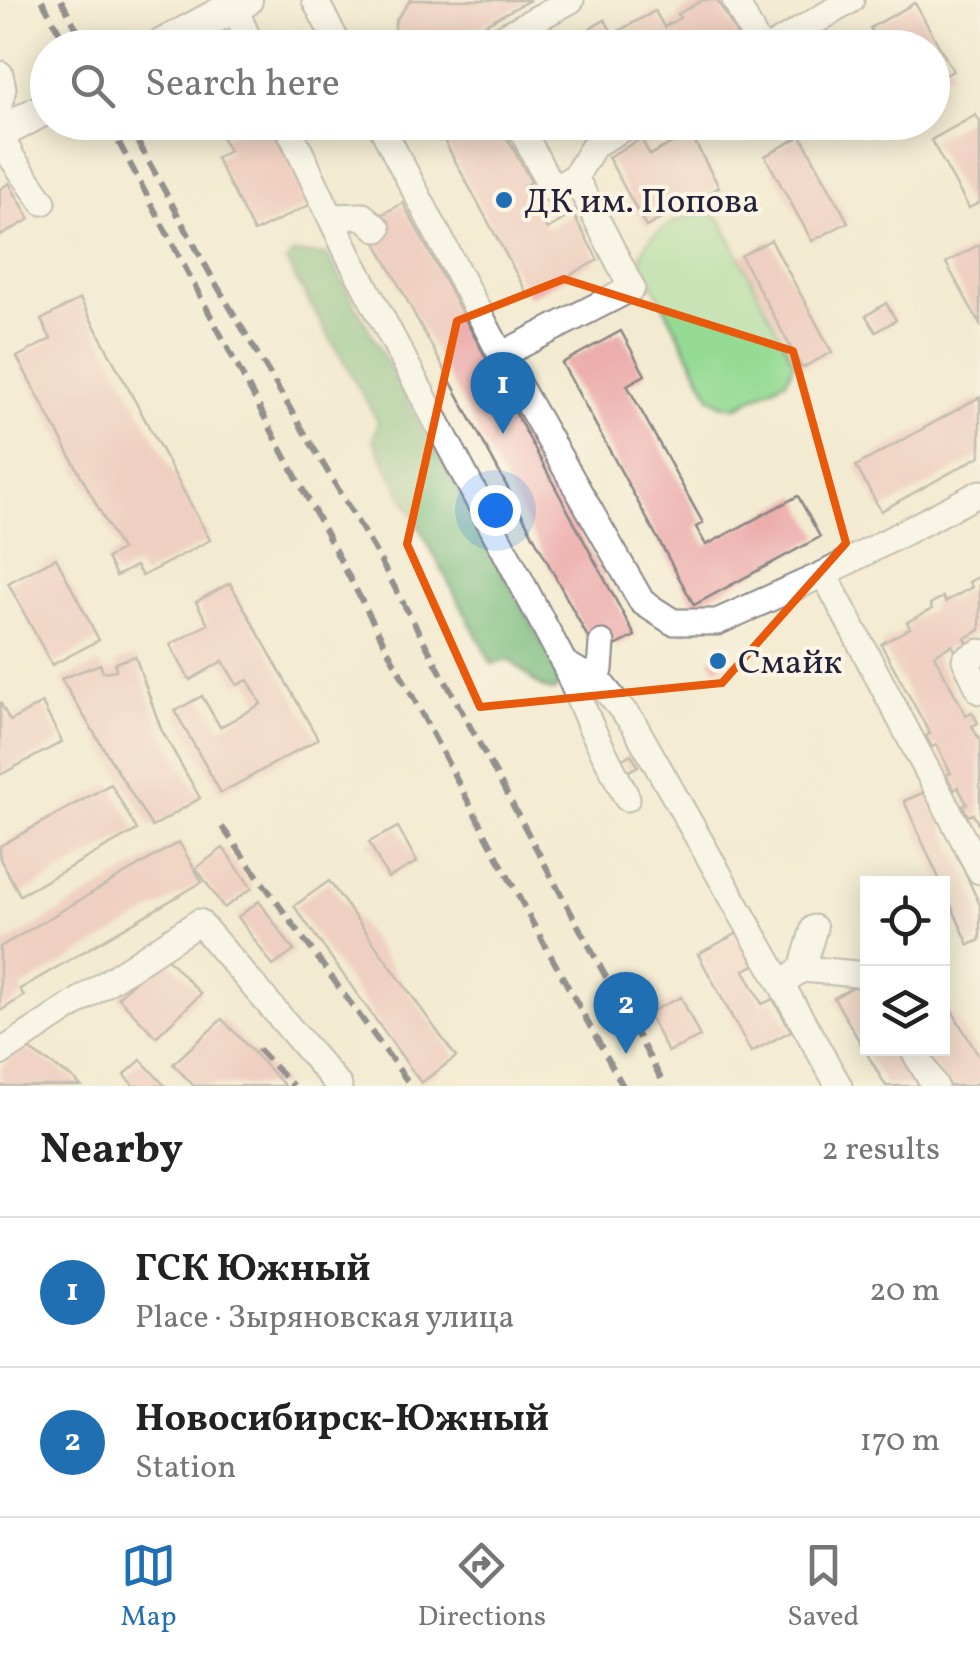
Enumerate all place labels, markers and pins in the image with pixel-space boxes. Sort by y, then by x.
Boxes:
place label: ДК им. Попова [524,179,759,227]
marker: ДК им. Попова [493,189,515,211]
pin: 1 [470,352,536,434]
place label: Смайк [738,640,842,688]
marker: Смайк [707,650,729,672]
pin: 2 [594,972,658,1054]

